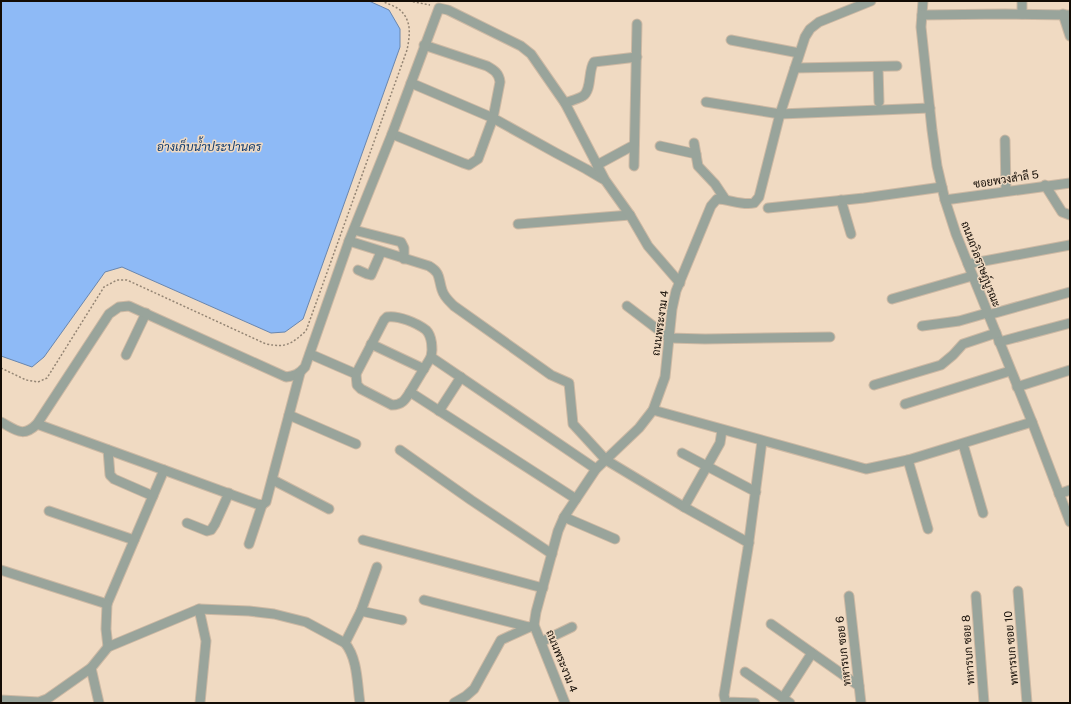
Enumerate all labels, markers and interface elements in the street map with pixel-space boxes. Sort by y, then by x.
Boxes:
water label: อ่างเก็บน้ำประปานคร [157,136,262,154]
street label: ซอยพวงสำลี 5 [972,166,1039,190]
street label: ถนนถวิลราษฎ์บูรณะ [957,219,1005,309]
street label: ถนนพระงาม 4 [649,289,671,357]
street label: ทหารบก ซอย 10 [1002,610,1020,686]
street label: ทหารบก ซอย 6 [833,615,853,686]
street label: ทหารบก ซอย 8 [960,615,976,685]
street label: ถนนพระงาม 4 [544,628,580,694]

